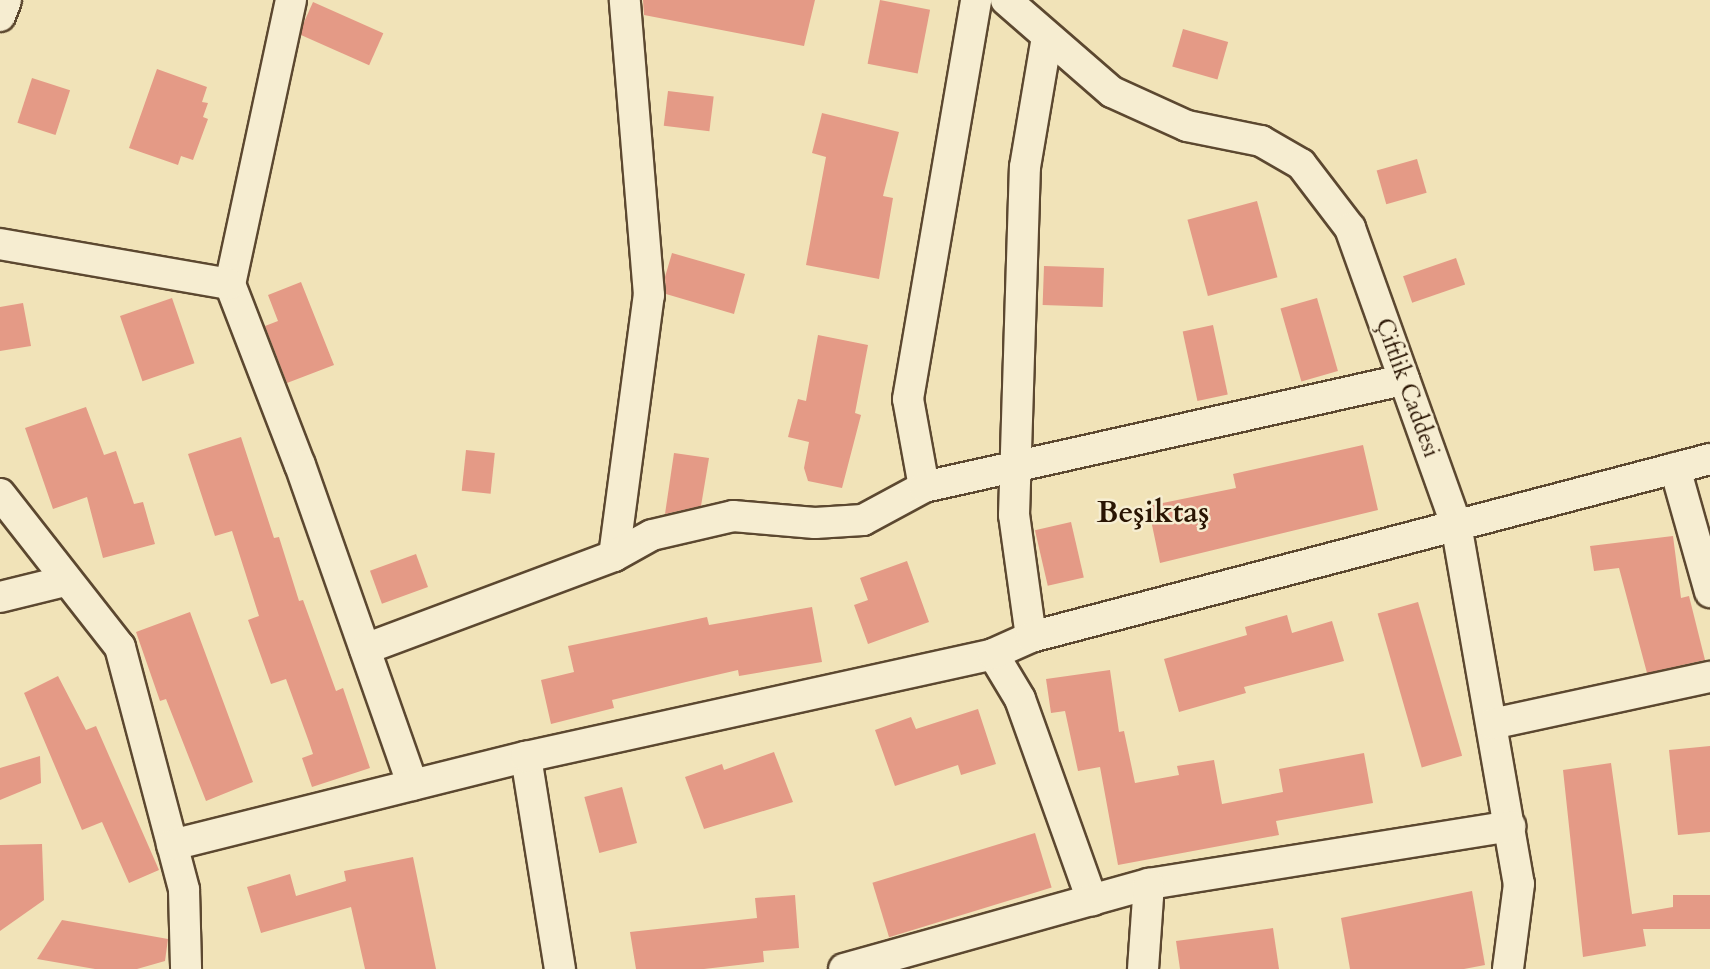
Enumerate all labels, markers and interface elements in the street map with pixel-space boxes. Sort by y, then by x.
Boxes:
street label: Çiftlik Caddesi [1369,315,1445,461]
district label: Beşiktaş [1097,495,1209,531]

